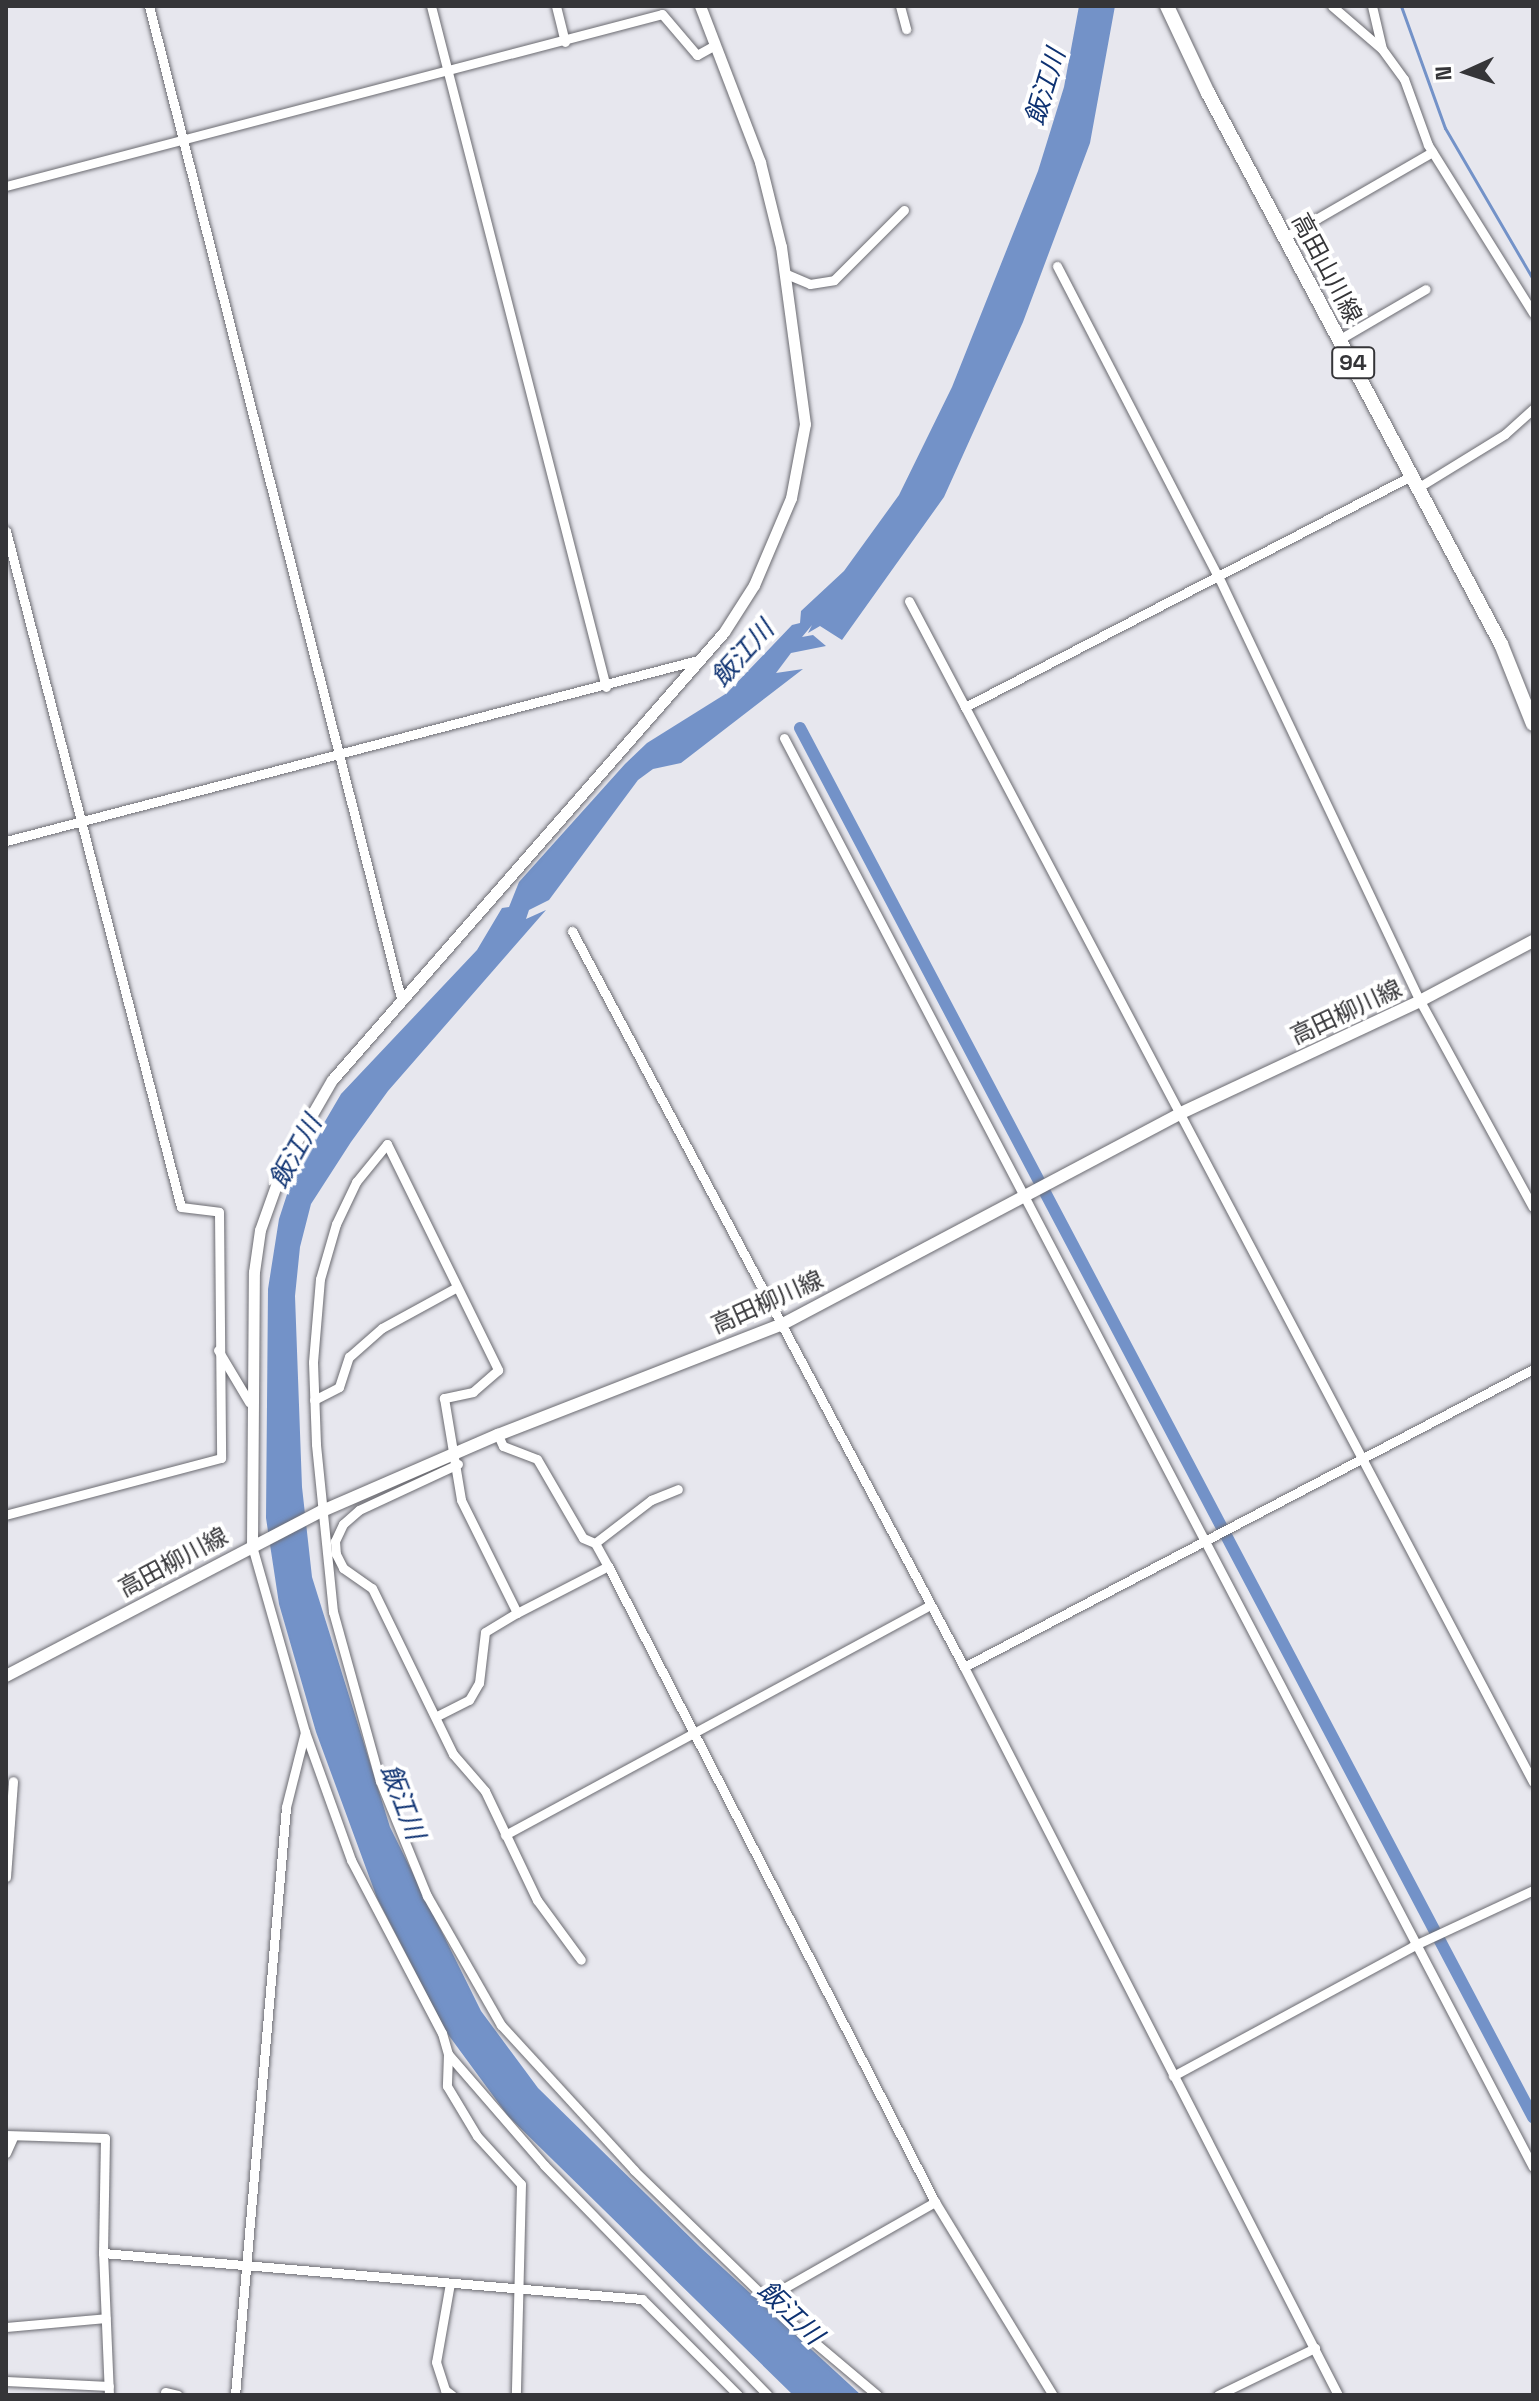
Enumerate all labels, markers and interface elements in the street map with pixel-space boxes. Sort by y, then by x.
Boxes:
north arrow [1427,32,1507,112]
water label: 飯江川 [1020,45,1072,129]
text: N [1429,65,1457,81]
street label: 高田山川線 [1286,208,1368,328]
road number: 94 [1331,345,1375,381]
water label: 飯江川 [705,615,781,693]
street label: 高田柳川線 [1286,974,1406,1050]
water label: 飯江川 [263,1110,329,1194]
street label: 高田柳川線 [706,1264,828,1340]
street label: 高田柳川線 [113,1521,233,1603]
water label: 飯江川 [373,1760,431,1844]
water label: 飯江川 [751,2275,829,2351]

